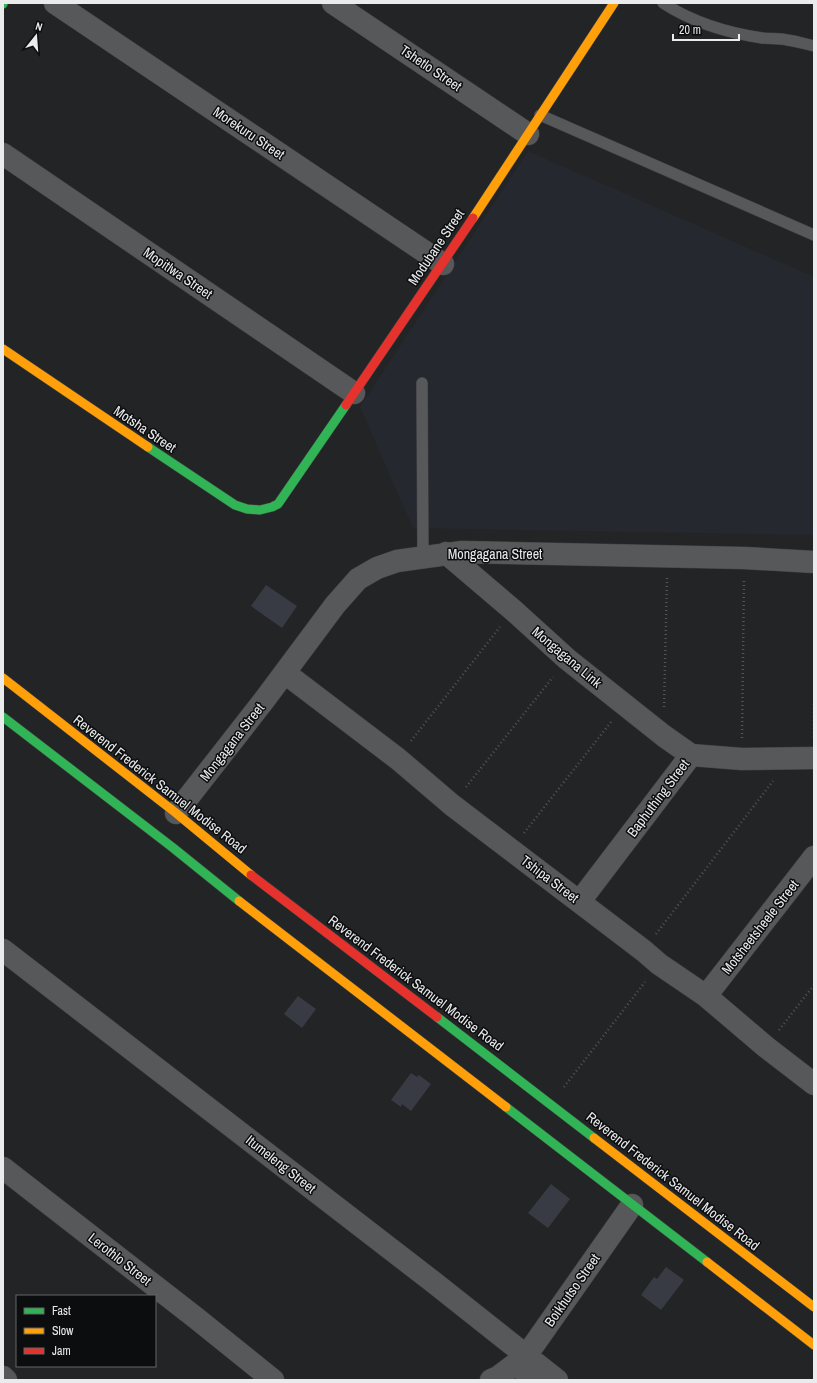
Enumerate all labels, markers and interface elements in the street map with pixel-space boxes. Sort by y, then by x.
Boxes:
north arrow [16,16,56,56]
scale bar [673,16,739,42]
text: N [34,19,44,34]
text: 20 m [679,22,701,38]
street label: Tshetlo Street [397,41,465,95]
street label: Morekuru Street [210,103,288,163]
street label: Modubane Street [404,205,468,289]
street label: Mopitlwa Street [140,243,216,303]
street label: Motsha Street [110,402,180,456]
street label: Mongagana Street [448,545,542,563]
street label: Mongagana Link [528,623,606,692]
street label: Mongagana Street [196,699,268,785]
street label: Reverend Frederick Samuel Modise Road [70,711,250,857]
street label: Baphuthing Street [623,756,693,840]
street label: Tshipa Street [517,851,583,907]
street label: Motsheetsheele Street [718,876,802,978]
street label: Reverend Frederick Samuel Modise Road [325,911,507,1055]
street label: Reverend Frederick Samuel Modise Road [583,1108,763,1254]
street label: Itumeleng Street [242,1131,320,1197]
street label: Lerothlo Street [85,1229,155,1289]
street label: Boikhutso Street [540,1250,604,1330]
legend [16,1295,156,1367]
text: Fast [52,1303,71,1319]
text: Slow [52,1323,74,1339]
text: Jam [52,1343,71,1359]

